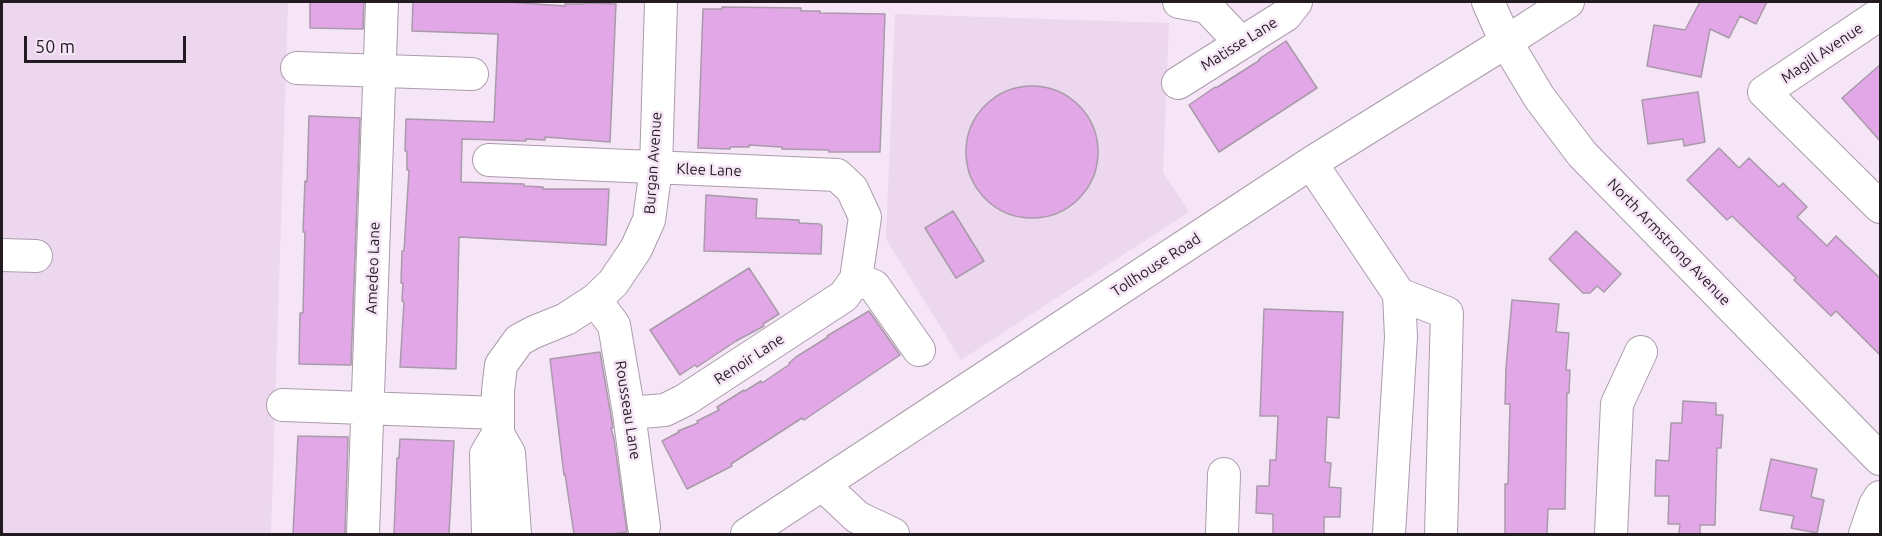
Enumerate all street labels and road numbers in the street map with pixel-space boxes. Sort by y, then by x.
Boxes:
street label: Matisse Lane [1197,13,1281,75]
street label: Magill Avenue [1778,19,1866,87]
street label: Burgan Avenue [640,111,666,215]
street label: Klee Lane [676,160,742,180]
street label: North Armstrong Avenue [1604,175,1734,309]
street label: Amedeo Lane [362,221,384,315]
street label: Tollhouse Road [1108,229,1204,301]
street label: Renoir Lane [711,330,787,388]
street label: Rousseau Lane [611,359,645,461]

